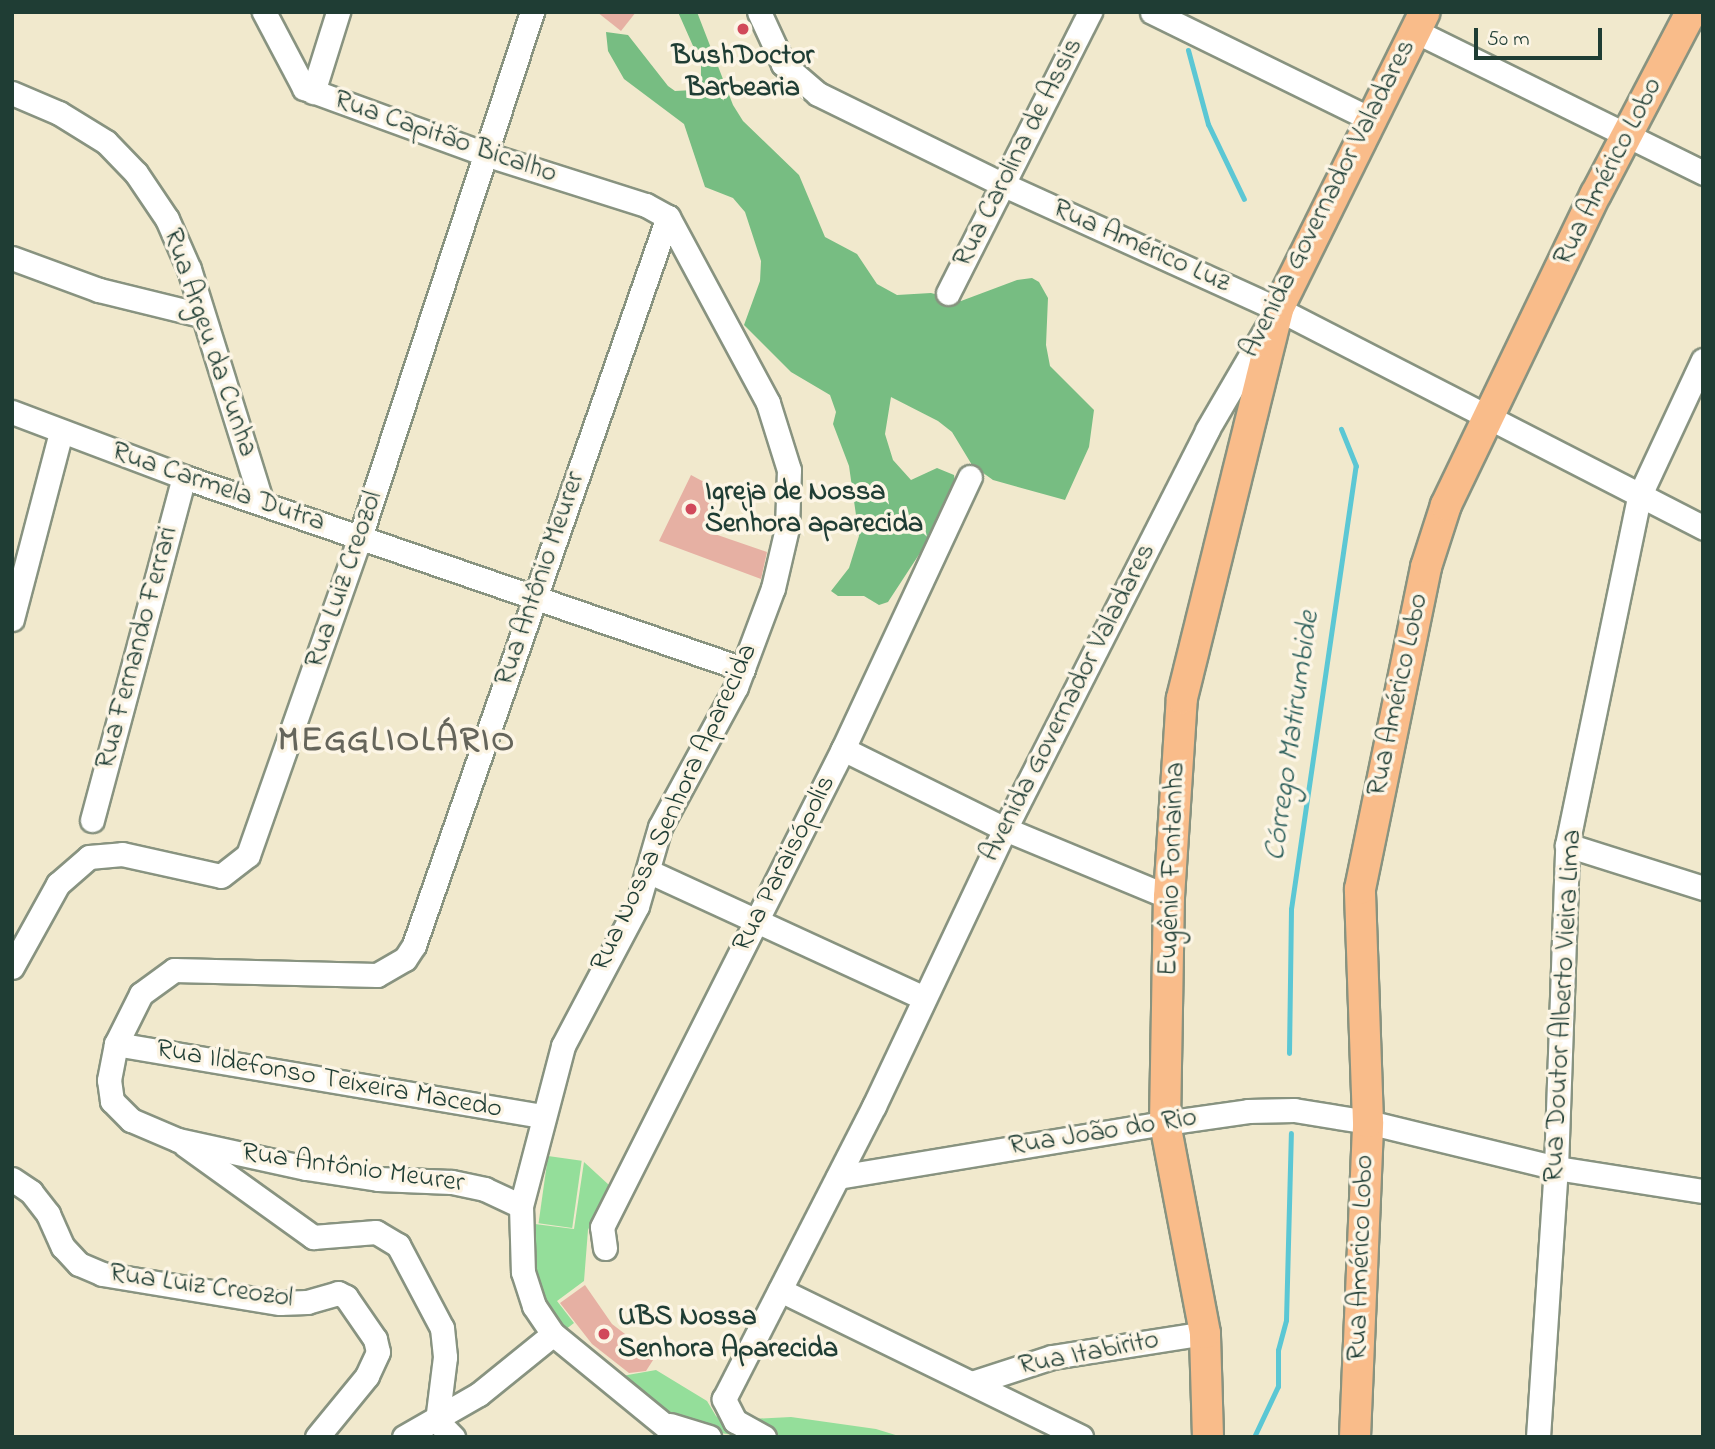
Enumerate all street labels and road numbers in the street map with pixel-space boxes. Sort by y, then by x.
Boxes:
street label: Rua Carolina de Assis [947,33,1091,273]
street label: Avenida Governador Valadares [1234,34,1424,364]
street label: Rua Américo Lobo [1547,73,1671,271]
street label: Rua Capitão Bicalho [329,84,561,192]
street label: Rua Américo Luz [1047,193,1235,301]
street label: Rua Argeu da Cunha [154,225,264,461]
street label: Rua Carmela Dutra [107,436,329,540]
street label: Rua Antônio Meurer [489,467,593,691]
street label: Rua Luiz Creozol [299,487,391,673]
street label: Rua Fernando Ferrari [89,523,187,773]
street label: Avenida Governador Valadares [974,538,1164,868]
street label: Rua Américo Lobo [1361,591,1437,799]
street label: Rua Nossa Senhora Aparecida [584,639,766,977]
street label: Eugênio Fontainha [1152,761,1194,977]
street label: Rua Paraisópolis [726,770,844,958]
street label: Rua Doutor Alberto Vieira Lima [1538,829,1590,1183]
street label: Rua Ildefonso Teixeira Macedo [153,1033,505,1127]
street label: Rua João do Rio [1007,1102,1199,1164]
street label: Rua Antônio Meurer [240,1137,466,1201]
street label: Rua Américo Lobo [1342,1154,1382,1362]
street label: Rua Luiz Creozol [107,1257,295,1317]
street label: Rua Itabirito [1016,1324,1162,1384]

